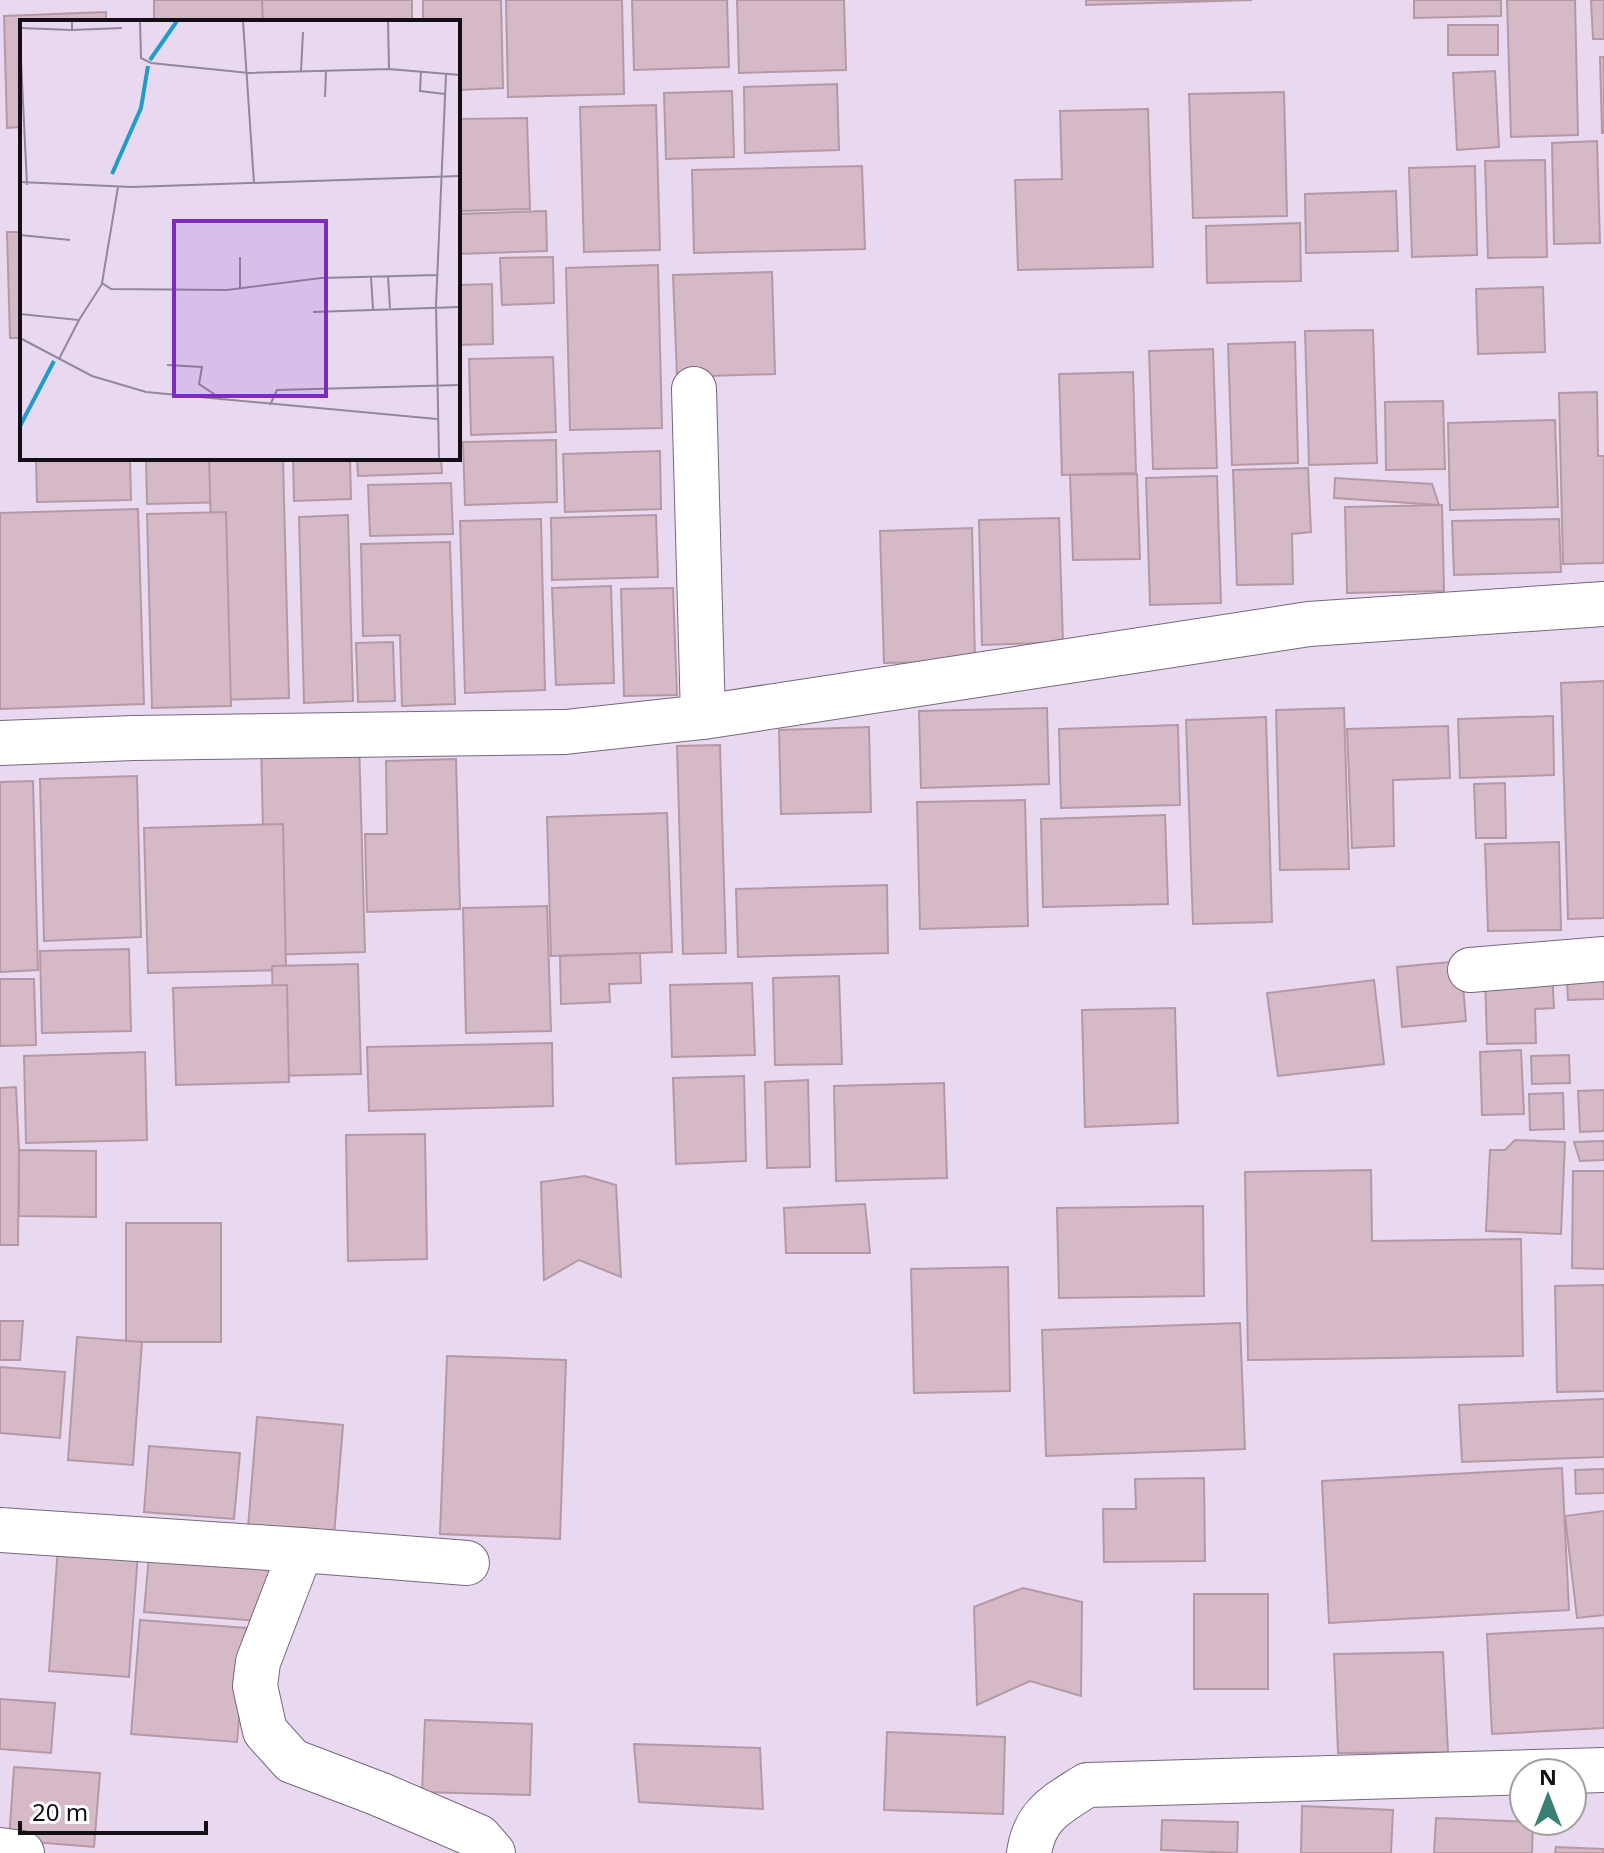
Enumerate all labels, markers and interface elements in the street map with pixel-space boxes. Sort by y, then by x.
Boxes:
inset map [20,20,460,460]
north arrow [1508,1757,1588,1837]
text: N [1539,1761,1557,1791]
scale bar [20,1785,206,1835]
text: 20 m [32,1795,88,1828]

